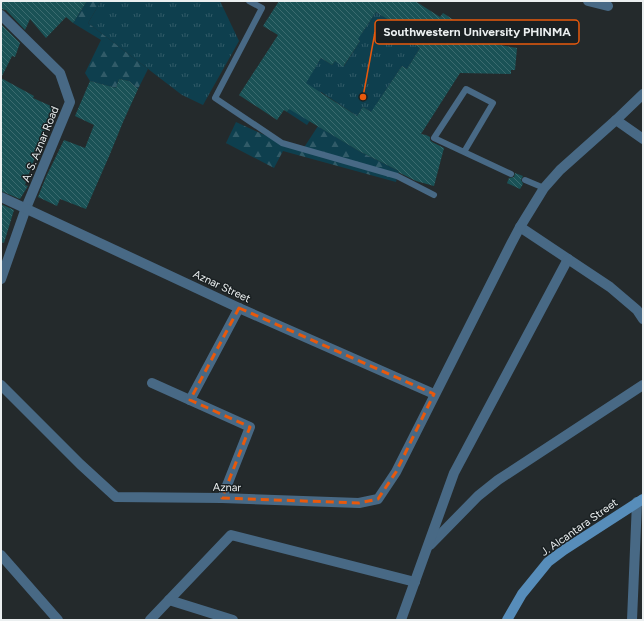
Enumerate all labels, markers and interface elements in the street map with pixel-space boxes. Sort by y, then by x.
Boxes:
callout: Southwestern University PHINMA [375,20,579,44]
text: Southwestern University PHINMA [383,25,571,39]
street label: A. S. Aznar Road [19,104,62,184]
street label: Aznar Street [191,267,253,305]
street label: Aznar [213,481,242,494]
street label: J. Alcantara Street [538,496,620,559]

